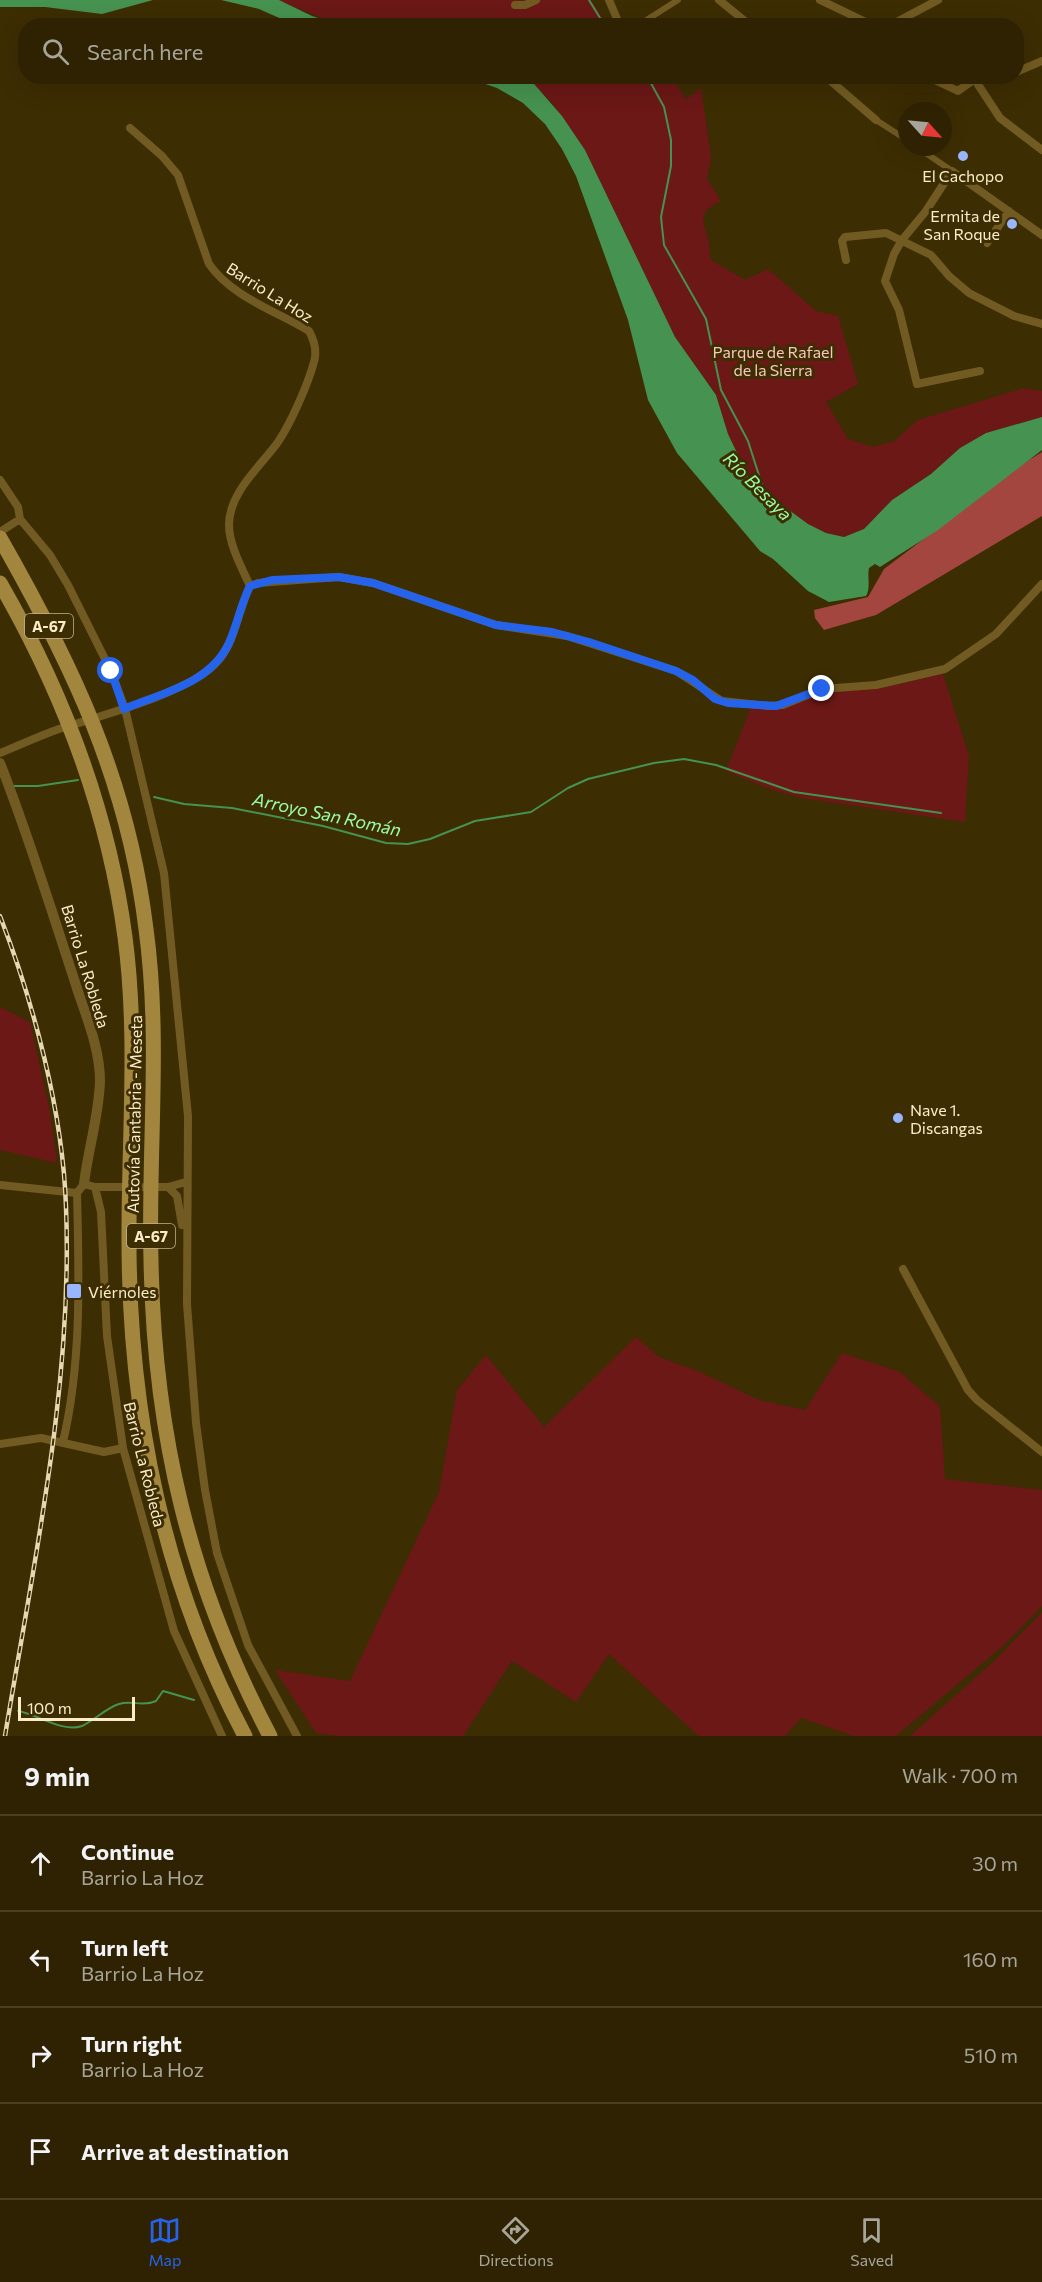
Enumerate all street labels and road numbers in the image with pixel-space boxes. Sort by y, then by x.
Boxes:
street label: Barrio La Hoz [223,258,317,326]
road number: A-67 [25,614,73,638]
street label: Barrio La Robleda [58,902,114,1030]
street label: Autovía Cantabria - Meseta [123,1015,145,1213]
road number: A-67 [127,1224,175,1248]
street label: Barrio La Robleda [120,1400,170,1528]

